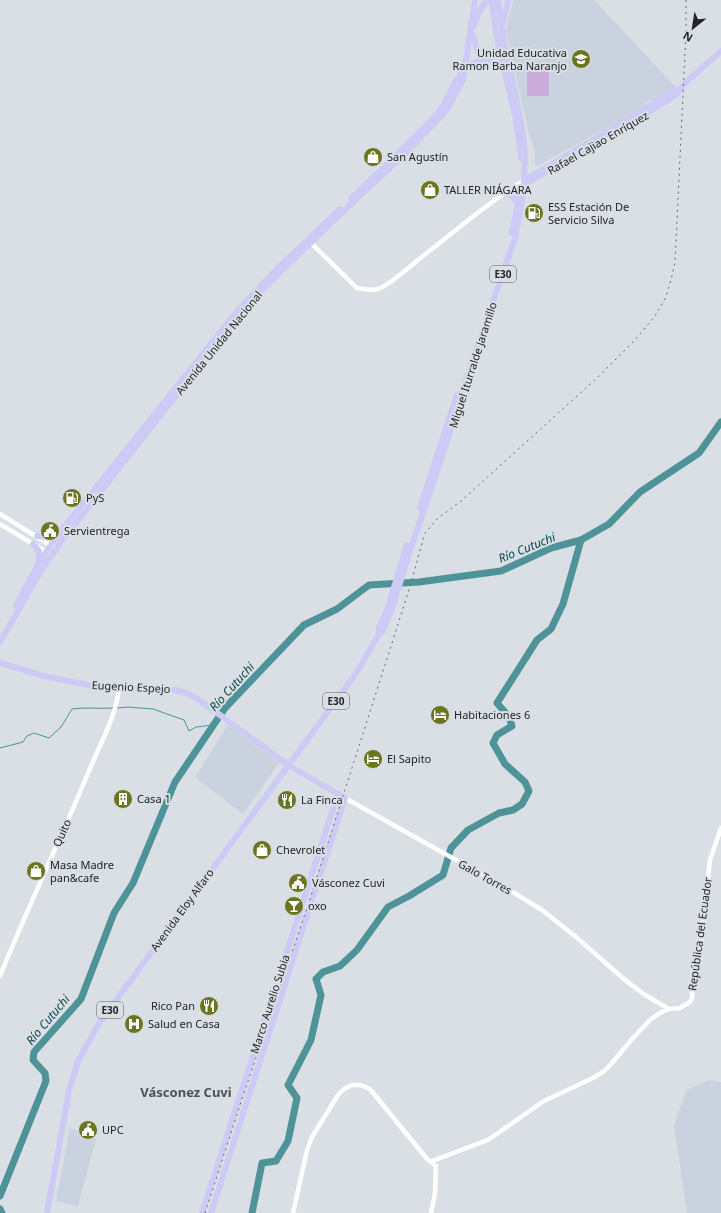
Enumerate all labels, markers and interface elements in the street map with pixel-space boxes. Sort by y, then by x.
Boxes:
north arrow [673,8,713,48]
text: N [680,28,695,46]
place label: Unidad Educativa Ramon Barba Naranjo [452,45,567,73]
school or university icon: Unidad Educativa Ramon Barba Naranjo [570,48,592,70]
street label: Rafael Cajiao Enríquez [544,107,651,178]
shop icon: San Agustín [362,146,384,168]
place label: San Agustín [387,149,448,164]
shop icon: TALLER NIÁGARA [419,179,441,201]
place label: TALLER NIÁGARA [444,182,532,197]
place label: ESS Estación De Servicio Silva [548,199,629,227]
fuel station icon: ESS Estación De Servicio Silva [523,202,545,224]
road number: E30 [490,266,516,282]
street label: Avenida Unidad Nacional [172,288,265,398]
street label: Miguel Iturralde Jaramillo [445,300,500,430]
fuel station icon: PyS [61,487,83,509]
place label: PyS [86,490,104,505]
public building icon: Servientrega [39,520,61,542]
place label: Servientrega [64,523,130,538]
water label: Río Cutuchi [496,528,559,567]
water label: Río Cutuchi [205,658,259,715]
street label: Eugenio Espejo [91,677,171,696]
road number: E30 [323,693,349,709]
hotel icon: Habitaciones 6 [429,704,451,726]
place label: Habitaciones 6 [454,707,530,722]
hotel icon: El Sapito [362,748,384,770]
place label: El Sapito [387,751,432,766]
building icon: Casa 1 [112,788,134,810]
restaurant icon: La Finca [276,789,298,811]
place label: Casa 1 [137,791,171,806]
place label: La Finca [301,792,343,807]
street label: Quito [49,816,74,849]
shop icon: Chevrolet [251,839,273,861]
place label: Chevrolet [276,842,325,857]
street label: Galo Torres [456,856,515,897]
place label: Masa Madre pan&cafe [50,857,114,885]
shop icon: Masa Madre pan&cafe [25,860,47,882]
street label: Avenida Eloy Alfaro [146,865,217,954]
public building icon: Vásconez Cuvi [287,872,309,894]
place label: Vásconez Cuvi [312,875,385,890]
street label: República del Ecuador [684,876,715,992]
bar icon: oxo [283,895,305,917]
place label: oxo [308,898,327,913]
street label: Marco Aurelio Subia [246,952,293,1055]
water label: Río Cutuchi [22,990,74,1048]
restaurant icon: Rico Pan [198,995,220,1017]
place label: Rico Pan [151,998,195,1013]
road number: E30 [97,1002,123,1018]
hospital icon: Salud en Casa [123,1013,145,1035]
place label: Salud en Casa [148,1016,220,1031]
district label: Vásconez Cuvi [140,1083,232,1101]
public building icon: UPC [77,1119,99,1141]
place label: UPC [102,1122,124,1137]

